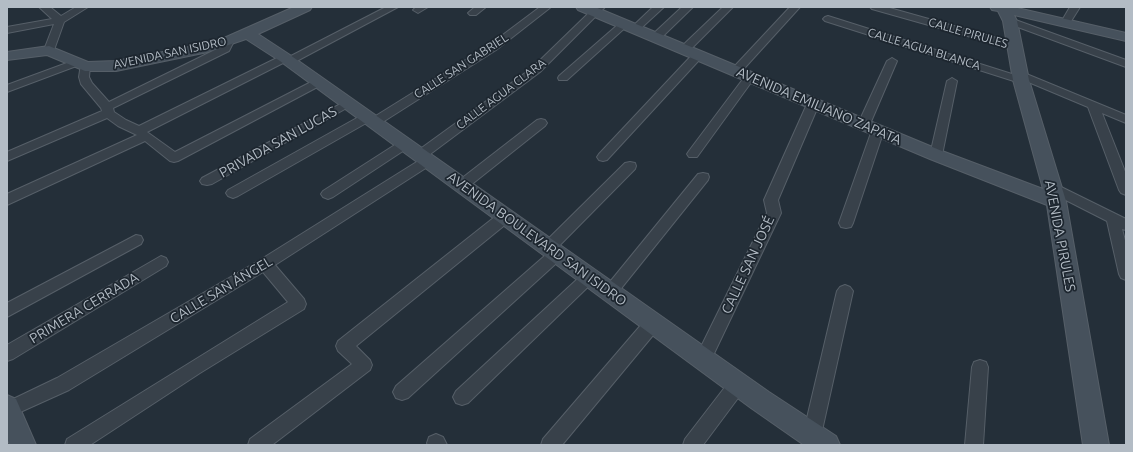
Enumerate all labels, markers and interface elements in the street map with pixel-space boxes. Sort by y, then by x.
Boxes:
street label: CALLE PIRULES [927,15,1009,51]
street label: CALLE AGUA BLANCA [866,25,982,73]
street label: CALLE SAN GABRIEL [411,30,511,102]
street label: AVENIDA SAN ISIDRO [112,34,228,72]
street label: CALLE AGUA CLARA [453,56,549,132]
street label: AVENIDA EMILIANO ZAPATA [734,64,904,148]
street label: PRIVADA SAN LUCAS [216,103,340,181]
street label: AVENIDA BOULEVARD SAN ISIDRO [444,168,630,310]
street label: AVENIDA PIRULES [1041,179,1079,293]
street label: CALLE SAN JOSÉ [718,213,778,317]
street label: CALLE SAN ÁNGEL [167,253,275,327]
street label: PRIMERA CERRADA [26,269,142,347]

